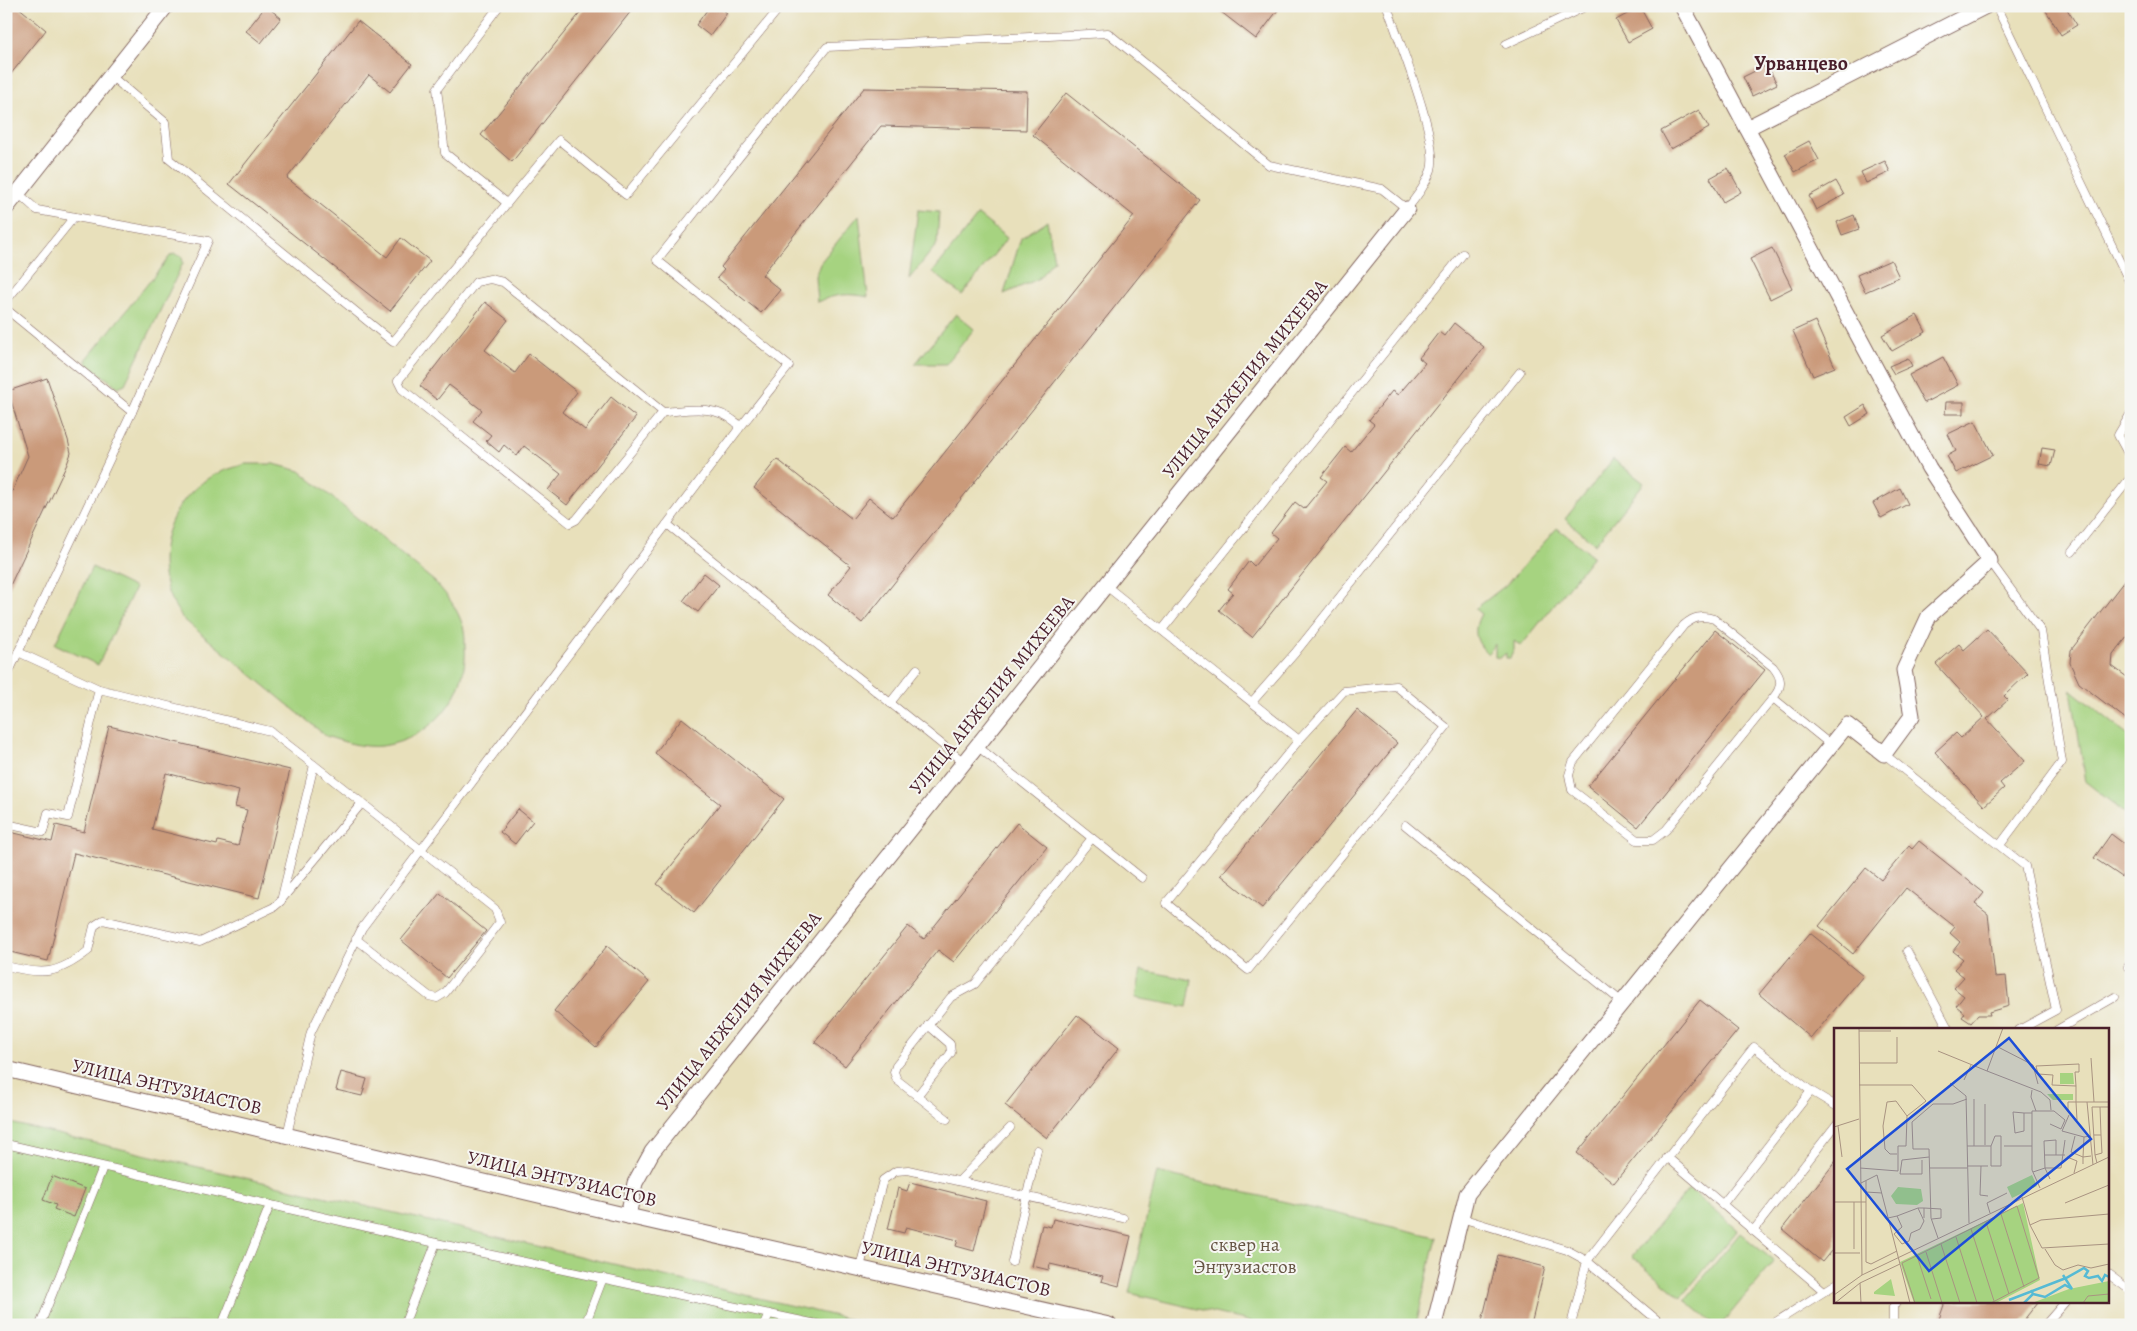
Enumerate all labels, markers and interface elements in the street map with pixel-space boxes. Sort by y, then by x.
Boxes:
district label: Урванцево [1754,50,1848,77]
street label: УЛИЦА АНЖЕЛИЯ МИХЕЕВА [1157,273,1334,484]
street label: УЛИЦА АНЖЕЛИЯ МИХЕЕВА [904,589,1081,800]
street label: УЛИЦА АНЖЕЛИЯ МИХЕЕВА [651,905,828,1116]
inset map [1834,1028,2110,1304]
street label: УЛИЦА ЭНТУЗИАСТОВ [70,1053,264,1121]
street label: УЛИЦА ЭНТУЗИАСТОВ [465,1145,659,1213]
park label: сквер на Энтузиастов [1193,1232,1297,1280]
street label: УЛИЦА ЭНТУЗИАСТОВ [859,1235,1053,1303]

